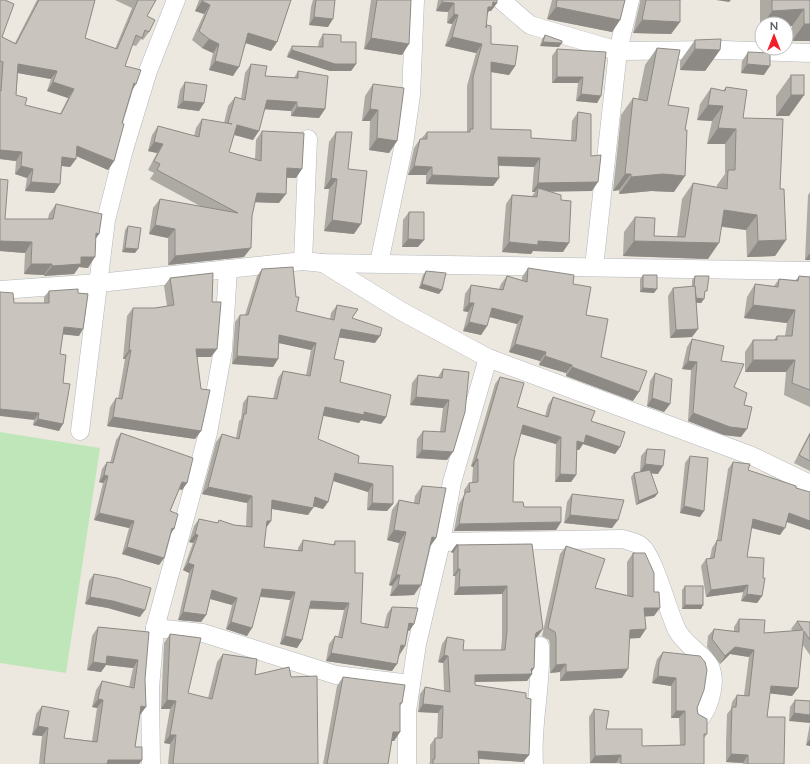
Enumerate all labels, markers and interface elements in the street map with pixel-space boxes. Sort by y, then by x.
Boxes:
north arrow [754,16,794,56]
text: N [770,19,778,32]

